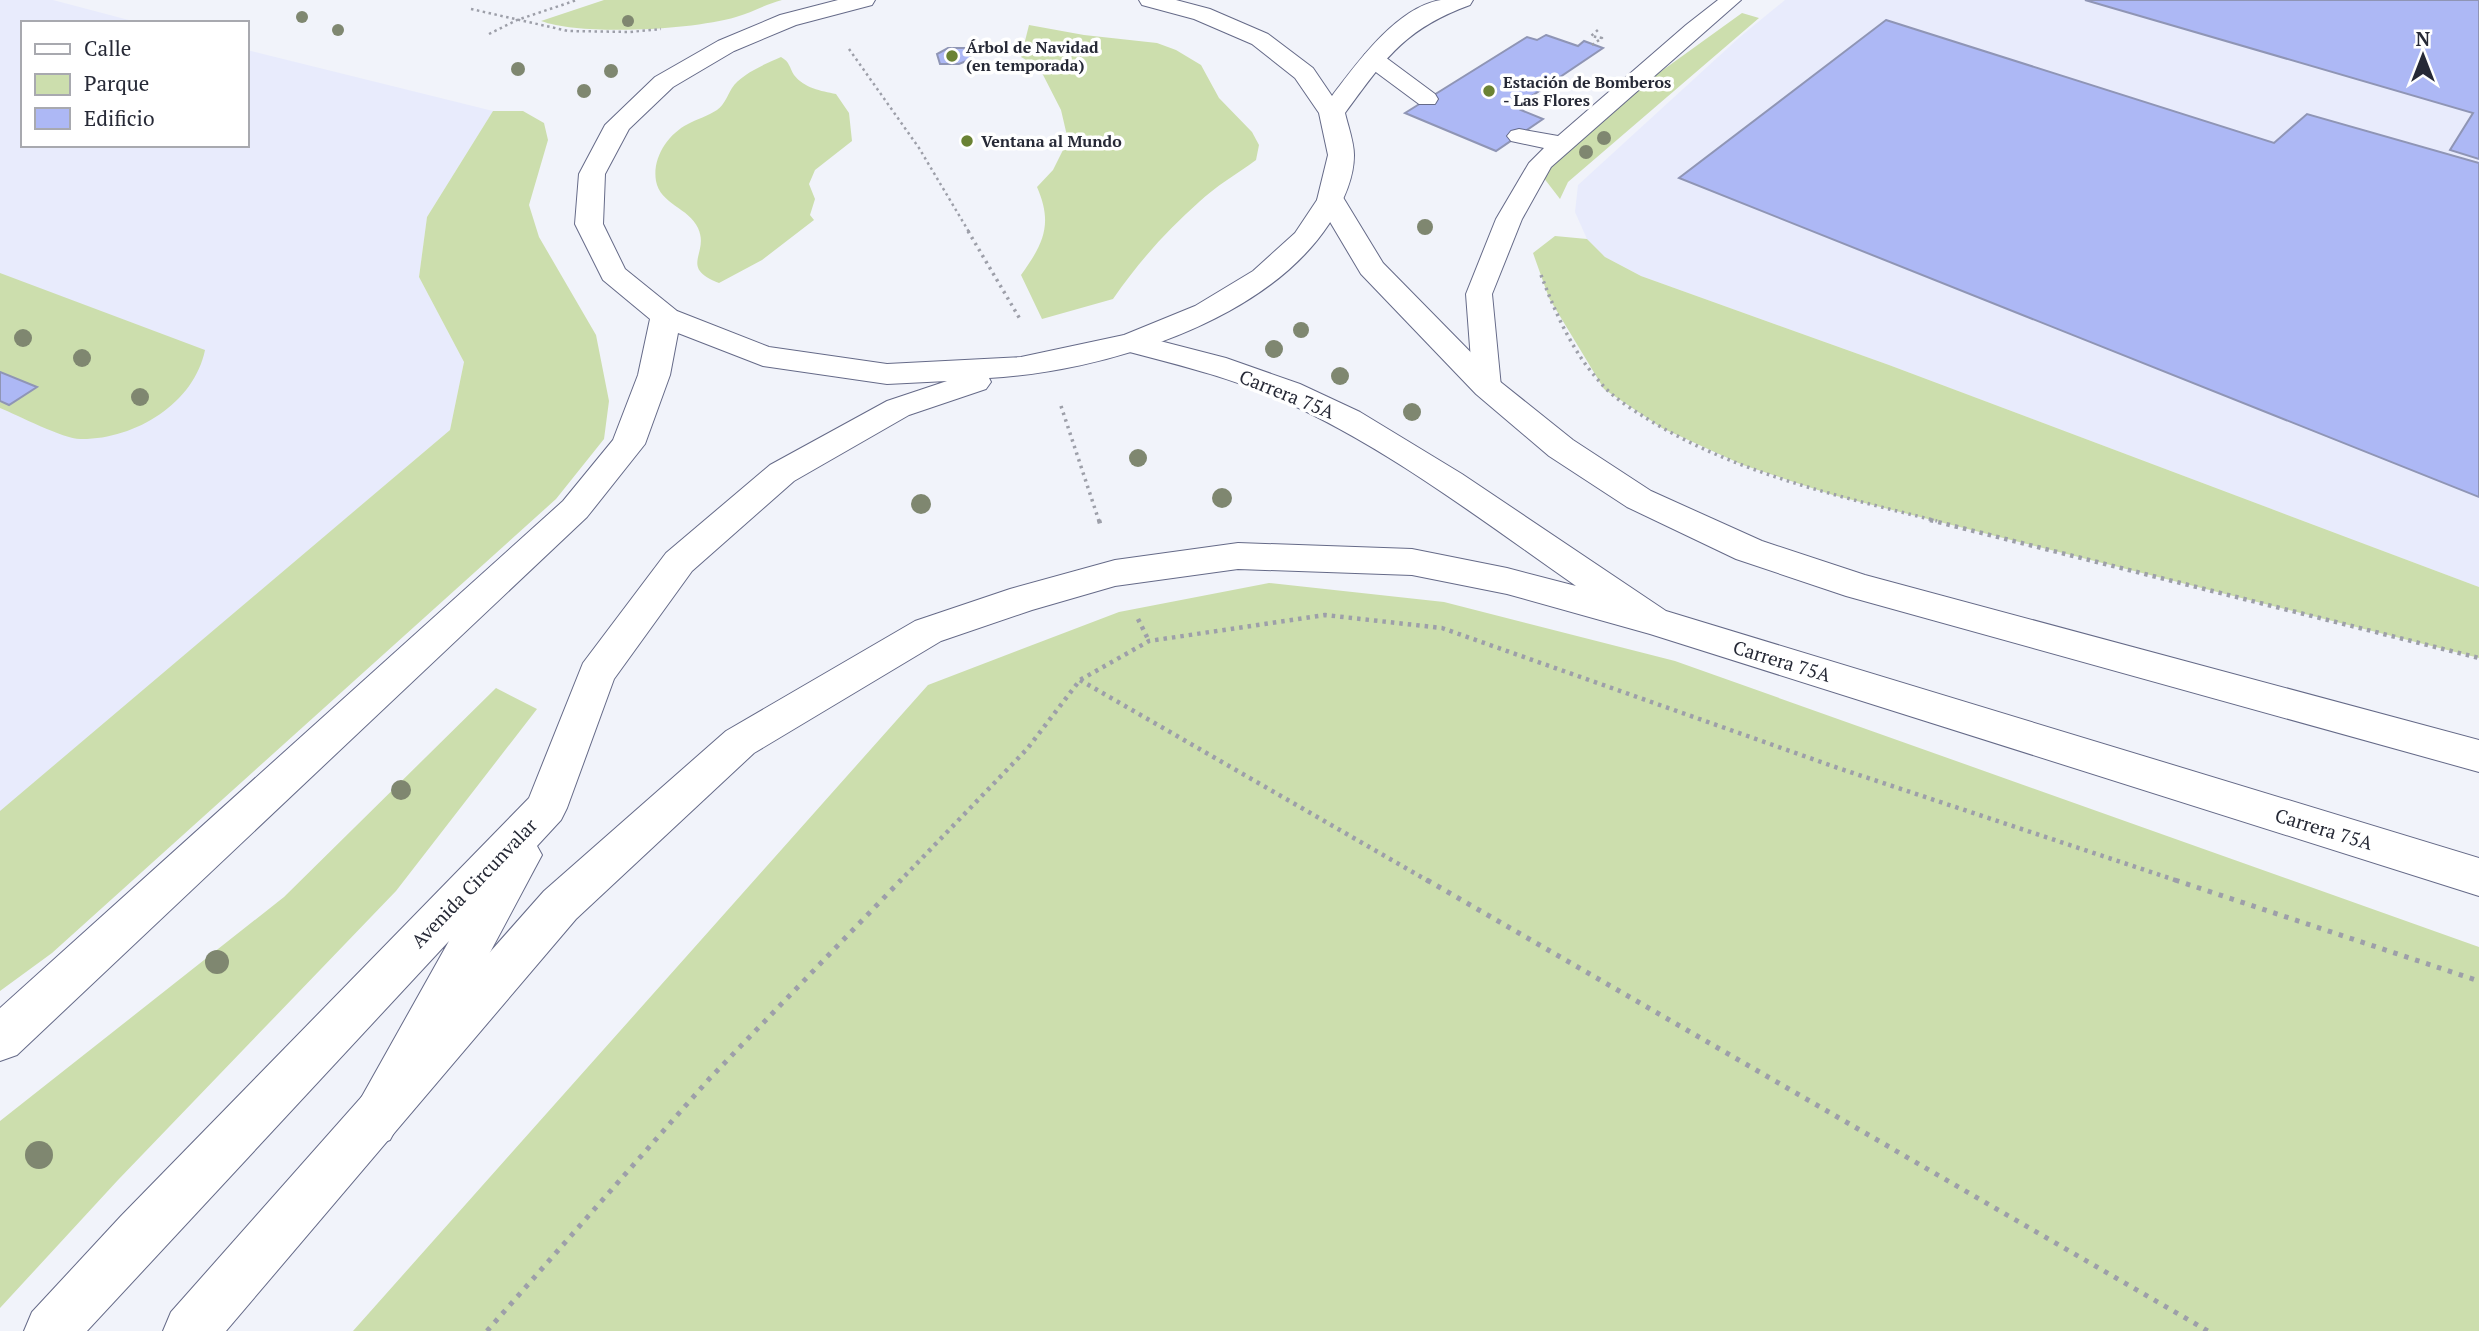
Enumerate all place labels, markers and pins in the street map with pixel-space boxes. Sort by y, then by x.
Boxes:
place label: Árbol de Navidad (en temporada) [966,36,1099,76]
marker: Árbol de Navidad (en temporada) [944,48,960,64]
place label: Estación de Bomberos - Las Flores [1503,71,1671,111]
marker: Estación de Bomberos - Las Flores [1481,83,1497,99]
place label: Ventana al Mundo [981,130,1122,152]
marker: Ventana al Mundo [959,133,975,149]

